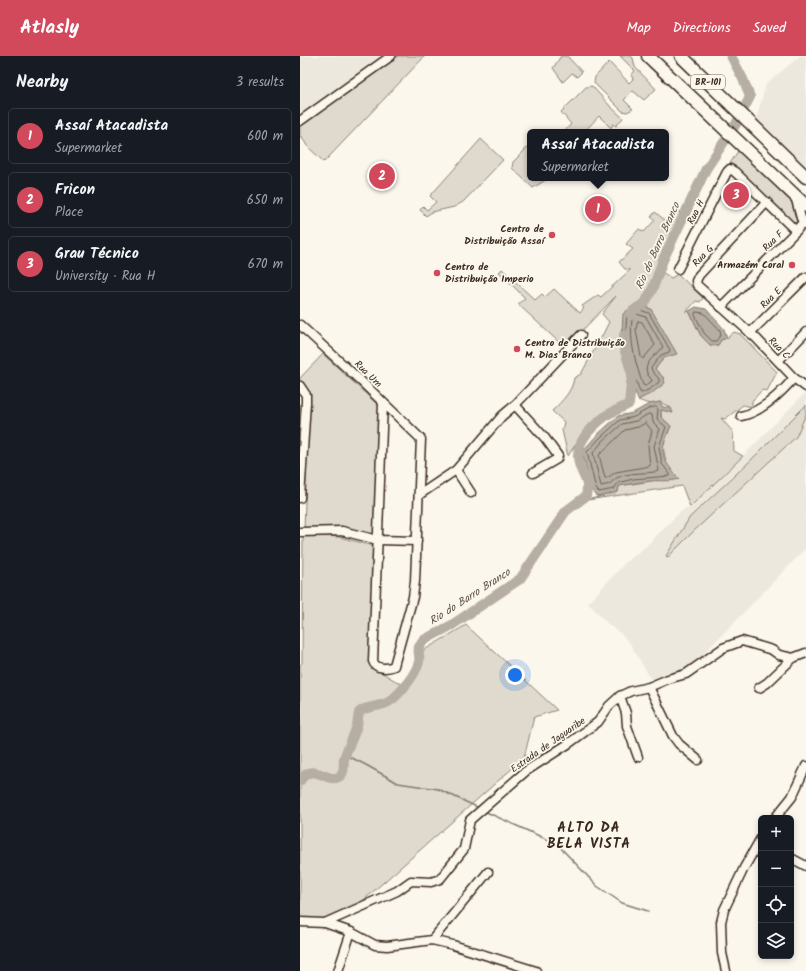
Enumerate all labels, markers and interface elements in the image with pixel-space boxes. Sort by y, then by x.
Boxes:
text: Atlasly [20,13,79,43]
text: Map [626,17,651,39]
text: Directions [673,17,731,39]
text: Saved [753,17,786,39]
text: Nearby [16,69,68,96]
text: 3 results [236,72,284,93]
road number: BR-101 [691,75,725,89]
text: Assaí Atacadista [55,114,168,138]
text: 1 [28,126,32,147]
text: 600 m [247,126,283,147]
popup [527,129,669,181]
text: Assaí Atacadista [541,133,655,157]
text: Supermarket [55,138,122,159]
text: Supermarket [541,157,609,178]
pin: 2 [369,161,395,191]
text: Fricon [55,178,95,202]
pin: 3 [723,180,749,210]
text: 2 [26,190,34,211]
text: 650 m [247,190,283,211]
pin: 1 [585,194,611,224]
street label: Rua H [683,197,709,227]
water label: Rio do Barro Branco [631,199,686,292]
text: Place [55,202,83,223]
place label: Centro de Distribuição Assaí [464,221,546,249]
street label: Rua F [759,226,788,255]
marker: Centro de Distribuição Assaí [547,230,557,240]
street label: Rua G [688,241,718,271]
text: Grau Técnico [55,242,139,266]
text: 3 [26,254,34,275]
text: 670 m [248,254,283,275]
place label: Armazém Coral [717,257,784,273]
place label: Centro de Distribuição Imperio [445,259,534,287]
marker: Armazém Coral [787,260,797,270]
text: University · Rua H [55,266,156,287]
marker: Centro de Distribuição Imperio [432,268,442,278]
street label: Rua E [756,283,786,313]
street label: Rua C [764,333,794,363]
place label: Centro de Distribuição M. Dias Branco [525,335,625,363]
marker: Centro de Distribuição M. Dias Branco [512,344,522,354]
street label: Rua Um [350,357,386,391]
water label: Rio do Barro Branco [426,563,515,630]
your location [505,665,525,685]
street label: Estrada de Jaguaribe [507,713,589,777]
map controls [758,815,794,959]
button: + [758,815,794,851]
district label: ALTO DA BELA VISTA [547,817,631,855]
button: − [758,851,794,887]
button: locate [758,887,794,923]
button: layers [758,923,794,959]

